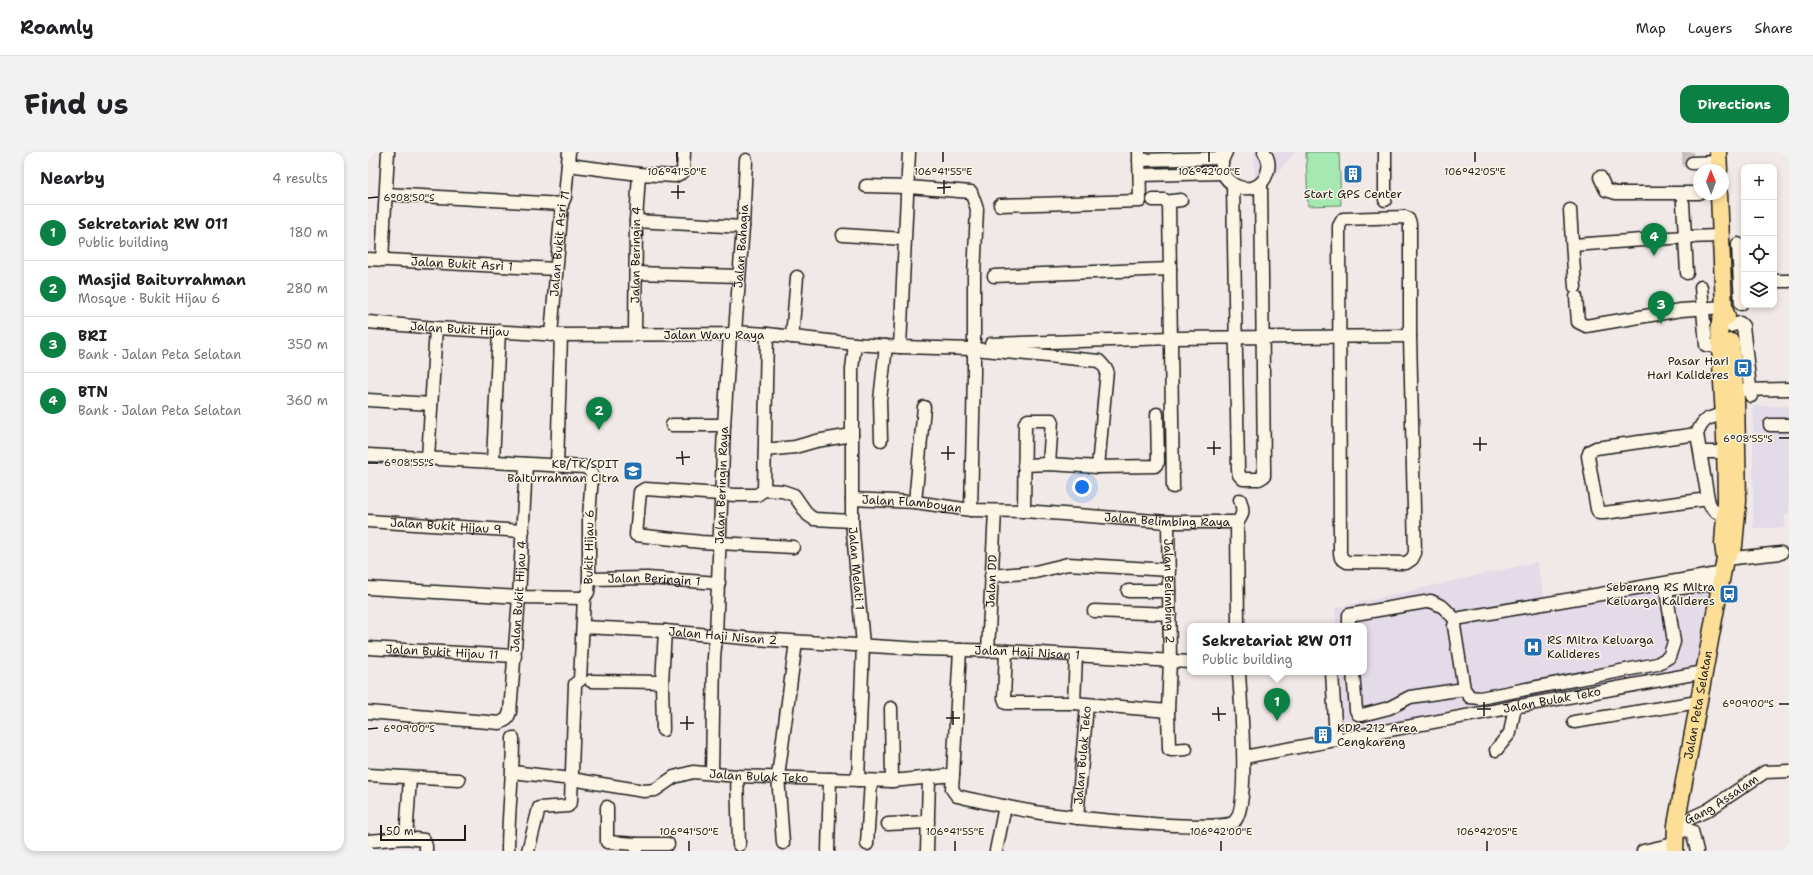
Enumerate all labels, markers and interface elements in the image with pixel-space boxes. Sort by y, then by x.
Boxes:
text: Roamly [20,15,94,40]
text: Map [1636,19,1666,37]
text: Layers [1688,19,1732,37]
text: Share [1754,19,1793,37]
text: Find us [24,85,129,123]
button: Directions [1680,85,1789,123]
building icon: Start GPS Center [1342,163,1364,185]
north arrow [1693,164,1729,200]
map controls [1741,164,1777,308]
button: + [1741,164,1777,200]
text: 106°41'50"E [647,165,707,178]
text: 106°41'55"E [914,165,972,178]
text: 106°42'00"E [1178,165,1240,178]
text: 106°42'05"E [1444,165,1506,178]
text: Nearby [40,167,105,189]
text: 4 results [272,170,328,187]
place label: Start GPS Center [1304,186,1403,202]
street label: Jalan Bukit Asri 11 [546,190,574,297]
text: 6°08'50"S [383,191,435,204]
button: − [1741,200,1777,236]
street label: Jalan Bahagia [730,203,752,289]
street label: Jalan Beringin 4 [627,206,645,303]
text: Sekretariat RW 011 [78,214,228,234]
pin: 4 [1641,223,1667,256]
text: 1 [50,224,56,241]
text: 180 m [289,224,328,241]
text: Public building [78,234,169,251]
button: locate [1741,236,1777,272]
street label: Jalan Bukit Asri 1 [410,253,513,275]
text: Masjid Baiturrahman [78,270,246,290]
button: layers [1741,272,1777,308]
text: 2 [48,280,58,297]
text: 280 m [286,280,328,297]
text: Mosque · Bukit Hijau 6 [78,290,220,307]
pin: 3 [1648,291,1674,324]
street label: Jalan Bukit Hijau [409,318,510,340]
text: BRI [78,326,107,346]
street label: Jalan Waru Raya [663,327,765,343]
text: 3 [48,336,58,353]
text: 350 m [287,336,328,353]
text: Bank · Jalan Peta Selatan [78,346,241,363]
place label: Pasar Hari Hari Kalideres [1647,353,1729,383]
bus stop icon: Pasar Hari Hari Kalideres [1732,357,1754,379]
text: BTN [78,382,108,402]
text: 4 [48,392,58,409]
text: 360 m [286,392,328,409]
pin: 2 [586,397,612,430]
text: Bank · Jalan Peta Selatan [78,402,241,419]
street label: Jalan Beringin Raya [711,426,732,544]
text: 6°08'55"S [1723,432,1773,445]
text: 6°08'55"S [384,456,434,469]
place label: KB/TK/SDIT Baiturrahman Citra [507,456,620,486]
school or university icon: KB/TK/SDIT Baiturrahman Citra [622,460,644,482]
your location [1072,477,1092,497]
street label: Jalan Flamboyan [861,491,963,517]
street label: Bukit Hijau 6 [580,509,598,585]
street label: Jalan Belimbing Raya [1103,509,1231,530]
street label: Jalan Bukit Hijau 9 [389,514,502,538]
street label: Jalan Melati 1 [845,526,868,611]
street label: Jalan Belimbing 2 [1160,538,1178,644]
street label: Jalan Bukit Hijau 4 [507,540,530,653]
street label: Jalan DD [982,554,1001,608]
street label: Jalan Beringin 1 [607,570,701,590]
place label: Seberang RS Mitra Keluarga Kalideres [1606,579,1716,609]
bus stop icon: Seberang RS Mitra Keluarga Kalideres [1718,583,1740,605]
street label: Jalan Haji Nisan 2 [668,623,778,648]
popup [1187,623,1367,675]
text: Sekretariat RW 011 [1202,631,1352,651]
place label: RS Mitra Keluarga Kalideres [1547,632,1654,662]
hospital icon: RS Mitra Keluarga Kalideres [1522,636,1544,658]
street label: Jalan Bukit Hijau 11 [385,641,499,663]
street label: Jalan Haji Nisan 1 [974,642,1080,663]
street label: Jalan Peta Selatan [1680,649,1716,761]
text: Public building [1202,651,1293,668]
street label: Jalan Bulak Teko [1501,683,1602,717]
pin: 1 [1264,688,1290,721]
text: 6°09'00"S [1722,697,1774,710]
street label: Jalan Bulak Teko [1070,705,1095,805]
place label: KDR 212 Area Cengkareng [1337,720,1418,750]
text: 6°09'00"S [383,722,435,735]
building icon: KDR 212 Area Cengkareng [1312,724,1334,746]
street label: Jalan Bulak Teko [708,766,809,786]
street label: Gang Assalam [1682,771,1761,828]
scale bar [380,823,466,842]
text: 50 m [386,824,414,839]
text: 106°41'50"E [659,825,719,838]
text: 106°41'55"E [926,825,984,838]
text: 106°42'00"E [1190,825,1252,838]
text: 106°42'05"E [1456,825,1518,838]

